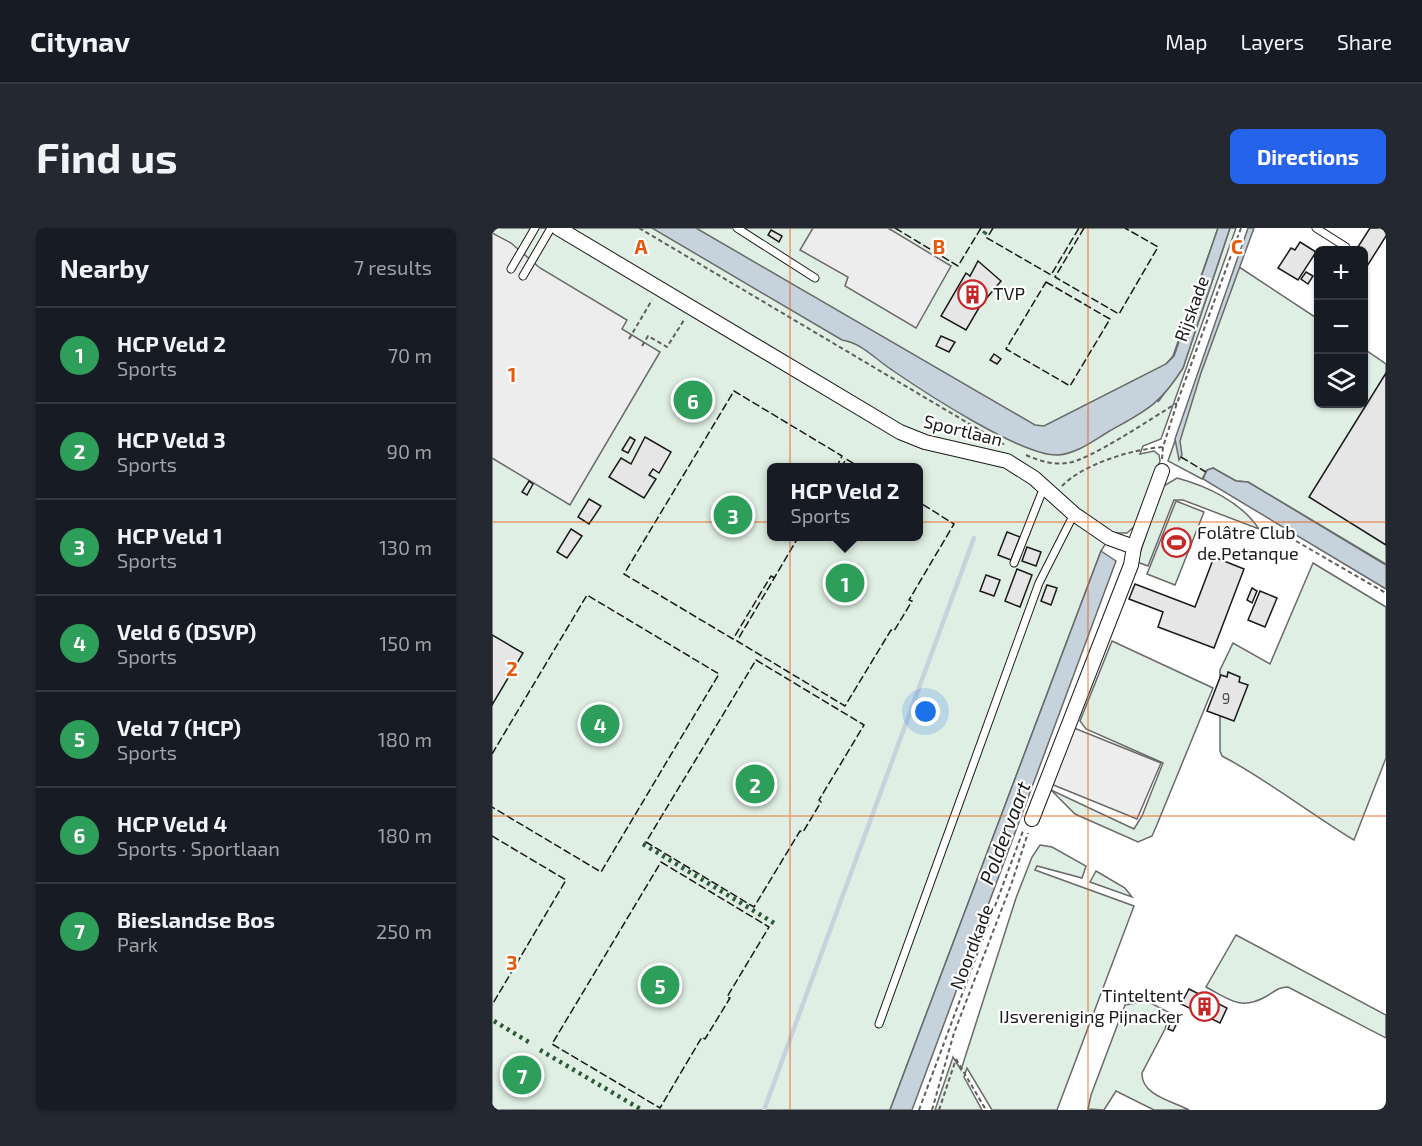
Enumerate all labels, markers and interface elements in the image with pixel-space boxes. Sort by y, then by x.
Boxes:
text: Citynav [30,24,130,58]
text: Map [1165,29,1207,54]
text: Layers [1240,29,1304,54]
text: Share [1337,29,1392,54]
button: Directions [1230,129,1386,184]
text: Find us [36,131,178,181]
text: A [634,234,648,258]
text: B [933,234,945,258]
text: C [1231,234,1243,258]
map controls [1314,246,1368,408]
button: + [1314,246,1368,300]
text: Nearby [60,252,149,283]
text: 7 results [354,255,432,279]
street label: Rijskade [1169,273,1213,344]
building icon: TVP [956,278,988,310]
place label: TVP [993,282,1025,304]
button: − [1314,300,1368,354]
text: HCP Veld 2 [117,330,226,356]
text: 1 [75,343,84,367]
text: 70 m [388,343,432,367]
button: layers [1314,354,1368,408]
text: Sports [117,356,177,380]
text: 1 [508,362,516,386]
pin: 6 [674,378,712,423]
street label: Sportlaan [922,410,1005,450]
text: HCP Veld 3 [117,426,226,452]
text: 2 [74,439,85,463]
text: 90 m [387,439,432,463]
text: Sports [117,452,177,476]
popup [767,463,923,541]
text: HCP Veld 2 [790,477,900,503]
pin: 3 [714,492,752,538]
text: Sports [790,503,850,527]
place label: Folâtre Club de Petanque [1197,521,1299,564]
text: HCP Veld 1 [117,522,223,548]
sports icon: Folâtre Club de Petanque [1160,527,1192,559]
text: 3 [74,535,85,559]
text: 130 m [379,535,432,559]
text: Sports [117,548,177,572]
pin: 1 [826,560,864,606]
text: Veld 6 (DSVP) [117,618,256,644]
text: 4 [73,631,86,655]
text: 150 m [379,631,432,655]
text: Sports [117,644,177,668]
text: 2 [506,656,518,680]
house number: 9 [1222,689,1230,707]
your location [911,697,940,726]
pin: 4 [580,702,620,746]
text: Veld 7 (HCP) [117,714,241,740]
text: 5 [74,727,85,751]
text: 180 m [378,727,432,751]
text: Sports [117,740,177,764]
pin: 2 [736,762,774,806]
water label: Poldervaart [973,777,1035,887]
text: HCP Veld 4 [117,810,227,836]
text: 6 [74,823,85,847]
text: 180 m [378,823,432,847]
text: Sports · Sportlaan [117,836,280,860]
street label: Noordkade [945,901,997,992]
text: Bieslandse Bos [117,906,275,932]
text: 7 [74,919,85,943]
text: 250 m [376,919,432,943]
text: Park [117,932,158,956]
text: 3 [506,950,518,974]
pin: 5 [640,962,680,1008]
place label: Tinteltent IJsvereniging Pijnacker [999,984,1183,1027]
building icon: Tinteltent IJsvereniging Pijnacker [1188,990,1220,1022]
pin: 7 [502,1052,542,1098]

